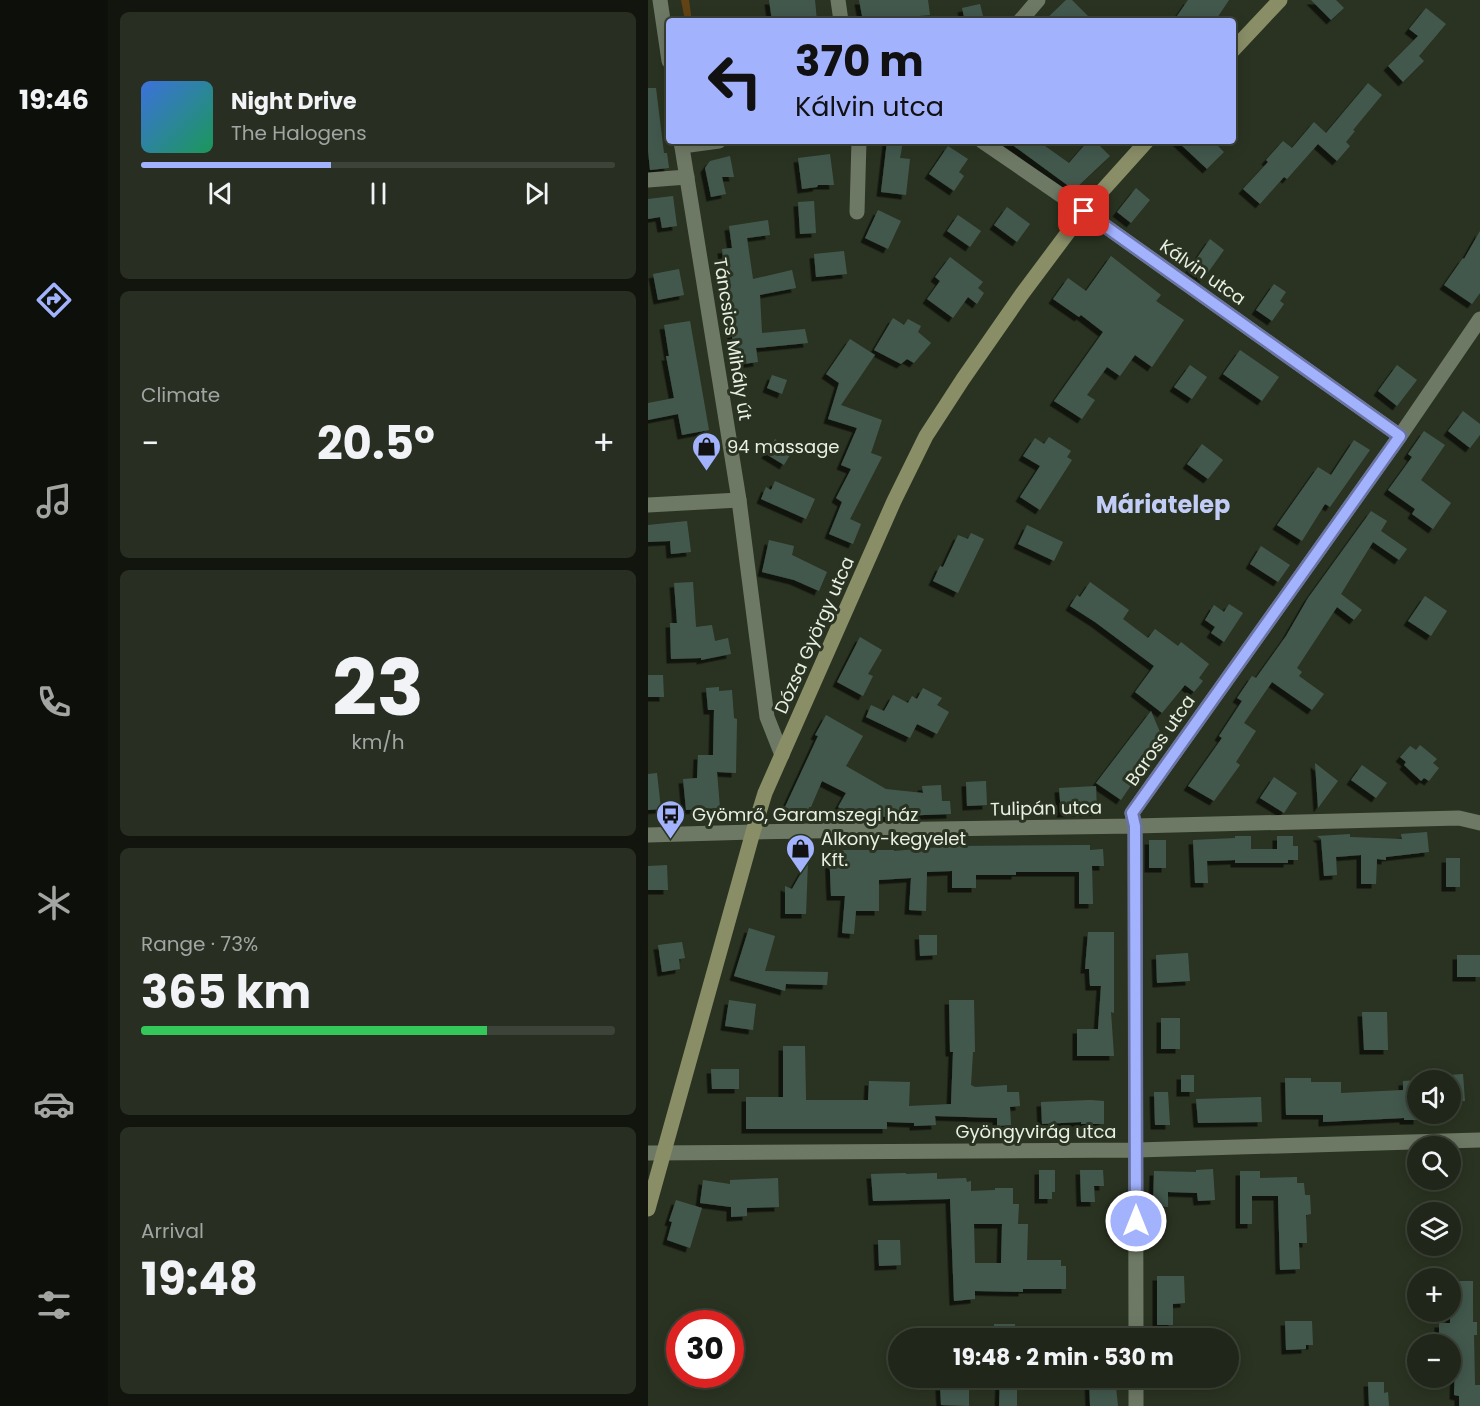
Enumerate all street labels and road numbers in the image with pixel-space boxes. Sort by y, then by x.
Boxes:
street label: Kálvin utca [1155,233,1251,311]
street label: Táncsics Mihály út [708,256,758,422]
street label: Dózsa György utca [768,553,860,717]
street label: Baross utca [1119,689,1201,791]
street label: Tulipán utca [990,795,1102,821]
street label: Gyöngyvirág utca [955,1119,1117,1144]

